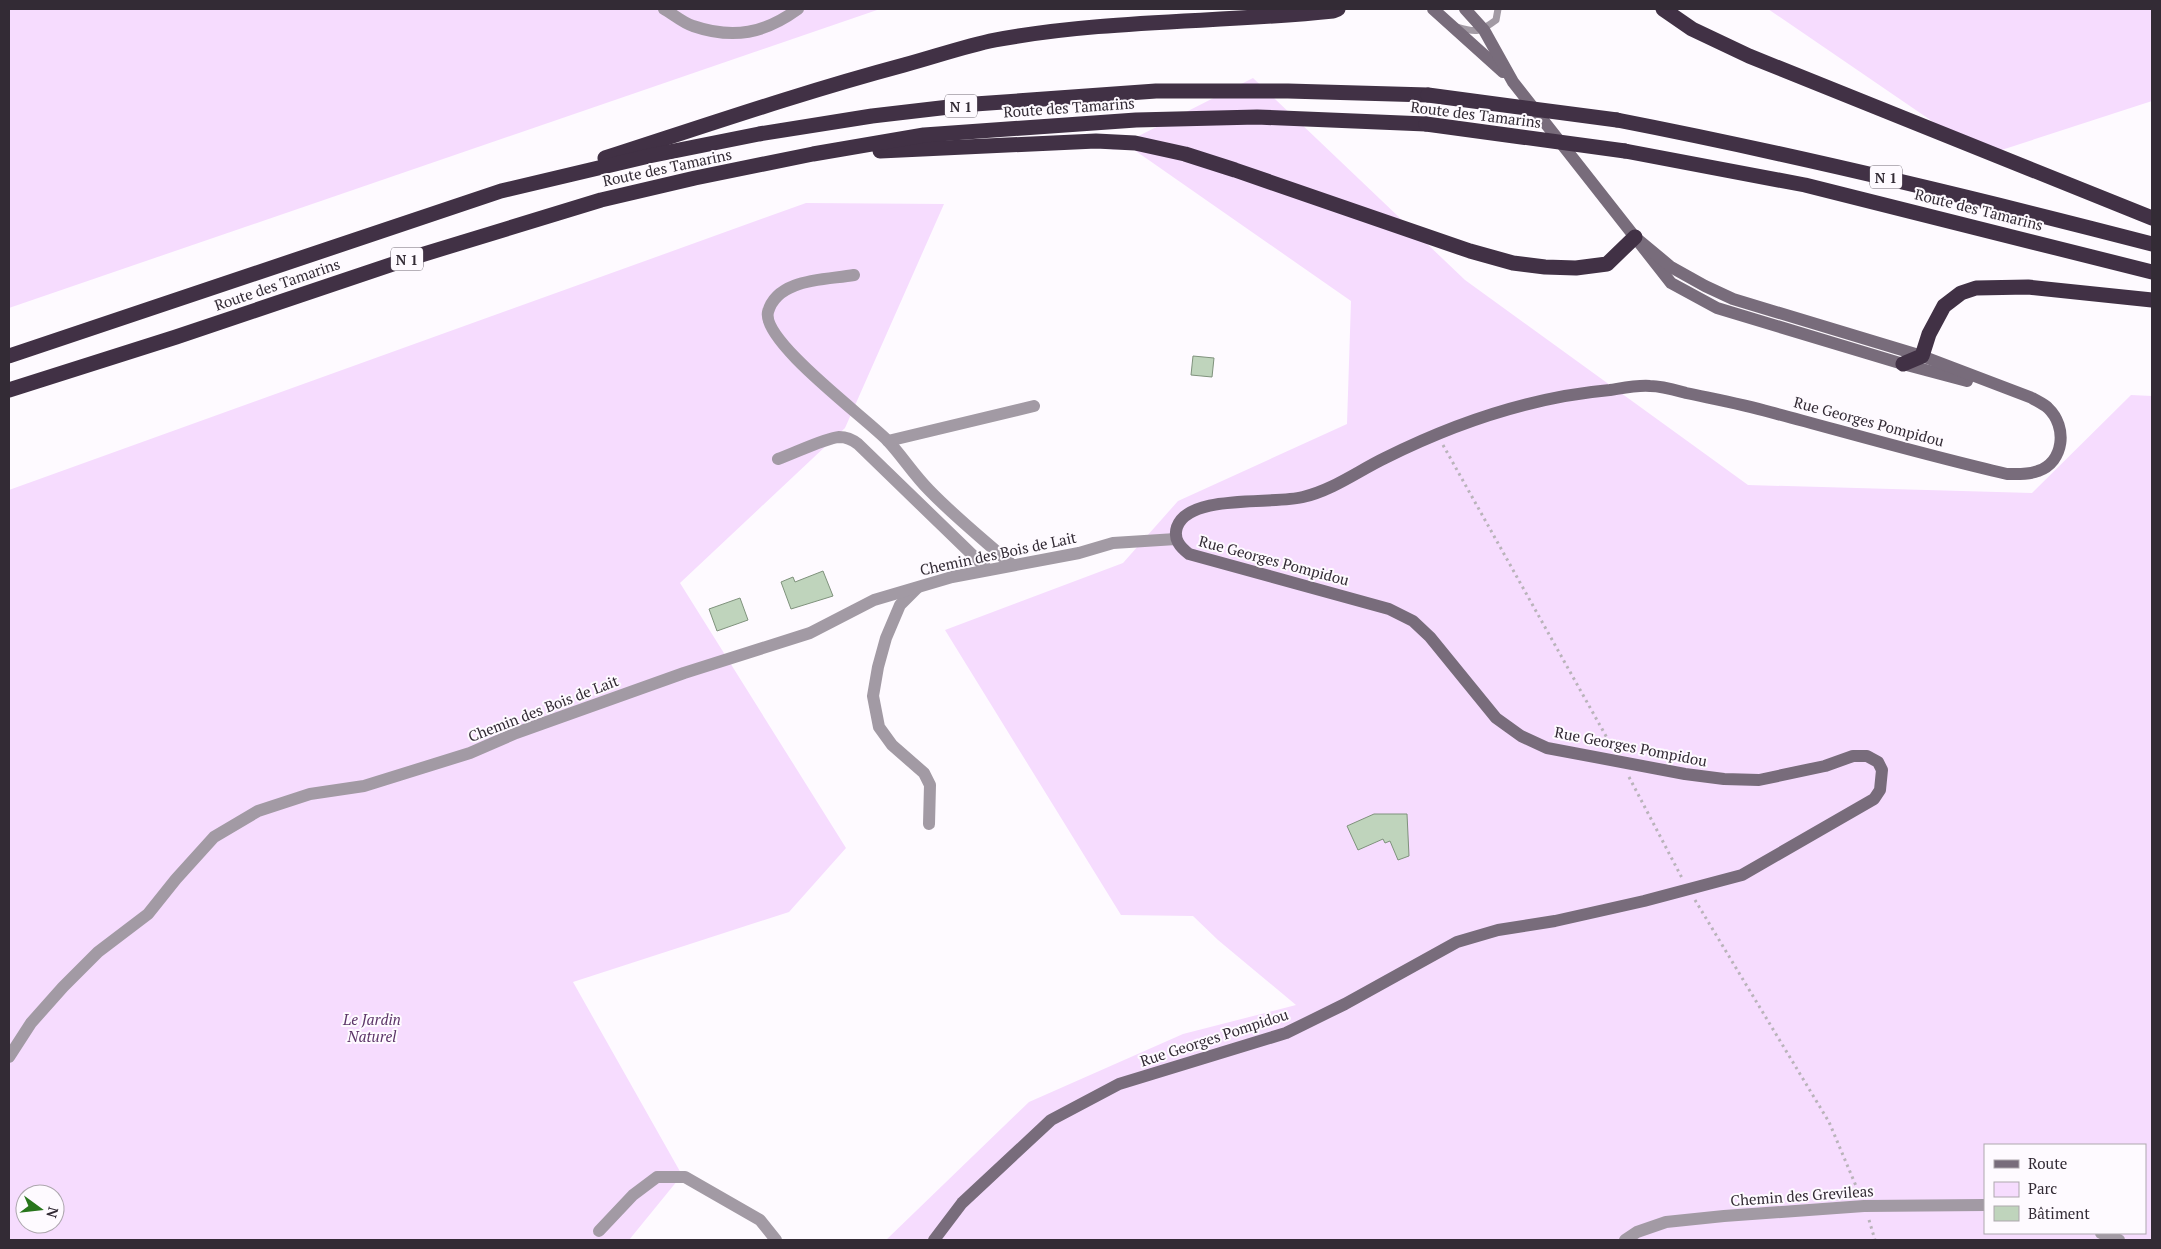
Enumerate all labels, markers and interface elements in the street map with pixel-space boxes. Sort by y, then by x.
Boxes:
street label: Route des Tamarins [1003,92,1135,122]
road number: N 1 [945,94,977,118]
street label: Route des Tamarins [1409,96,1543,132]
street label: Route des Tamarins [601,144,733,190]
road number: N 1 [1870,166,1902,188]
street label: Route des Tamarins [1913,183,2045,235]
road number: N 1 [391,248,423,270]
street label: Route des Tamarins [212,253,342,315]
street label: Rue Georges Pompidou [1792,391,1947,451]
street label: Chemin des Bois de Lait [918,527,1079,579]
street label: Rue Georges Pompidou [1197,530,1352,590]
street label: Chemin des Bois de Lait [465,670,621,746]
street label: Rue Georges Pompidou [1553,721,1709,771]
street label: Rue Georges Pompidou [1137,1003,1291,1070]
park label: Le Jardin Naturel [342,1009,401,1046]
legend [1984,1144,2146,1234]
text: Route [2028,1153,2067,1173]
text: Parc [2028,1178,2057,1198]
street label: Chemin des Grevileas [1730,1180,1874,1210]
north arrow [15,1184,65,1234]
text: Bâtiment [2028,1203,2090,1223]
text: N [42,1205,64,1220]

